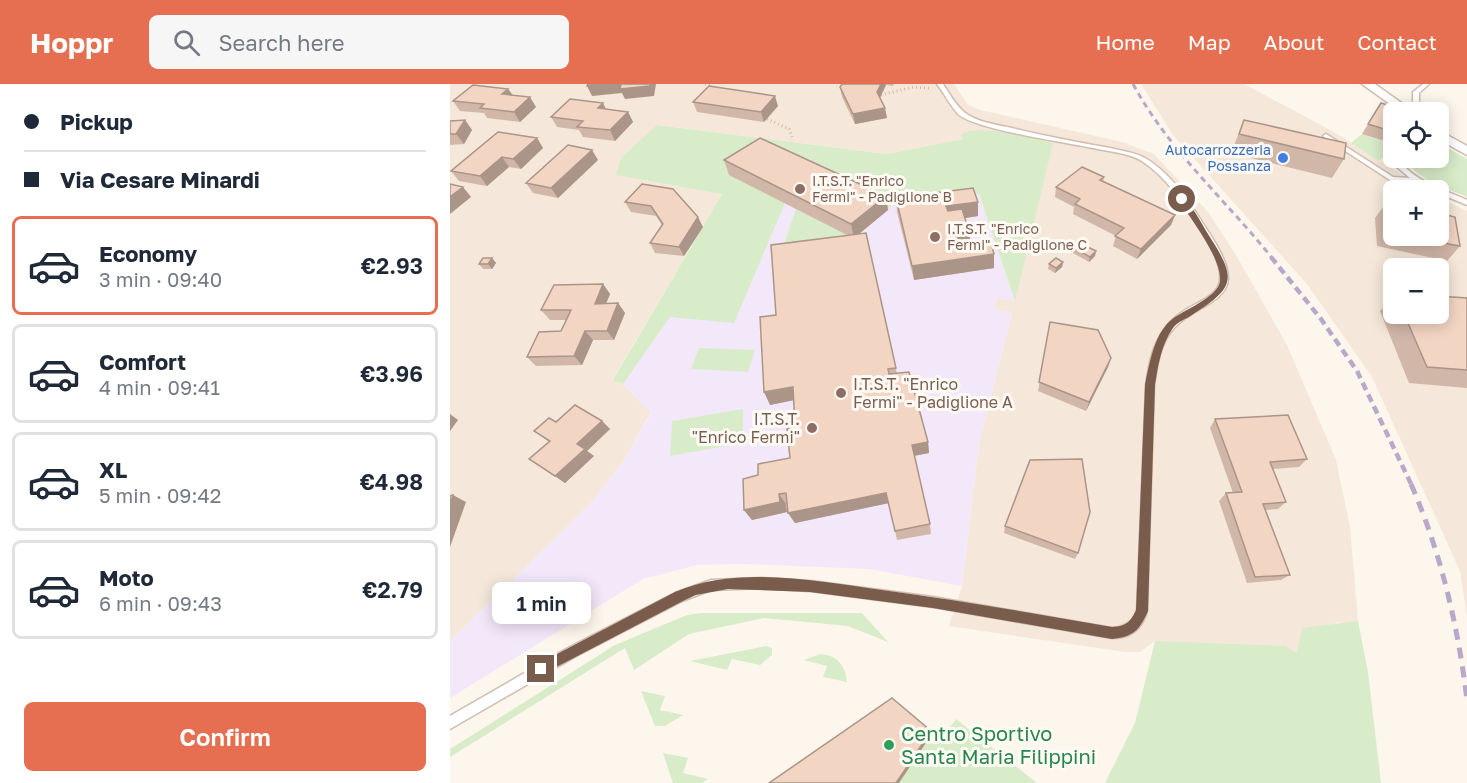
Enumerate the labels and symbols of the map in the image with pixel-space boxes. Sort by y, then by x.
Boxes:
place label: Autocarrozzeria Possanza [1165,141,1271,174]
marker: Autocarrozzeria Possanza [1276,151,1290,165]
place label: I.T.S.T. "Enrico Fermi" - Padiglione B [812,172,952,205]
marker: I.T.S.T. "Enrico Fermi" - Padiglione B [793,182,807,196]
route start [1168,185,1195,212]
place label: I.T.S.T. "Enrico Fermi" - Padiglione C [947,220,1087,253]
marker: I.T.S.T. "Enrico Fermi" - Padiglione C [928,230,942,244]
place label: I.T.S.T. "Enrico Fermi" - Padiglione A [853,374,1013,412]
marker: I.T.S.T. "Enrico Fermi" - Padiglione A [834,386,848,400]
place label: I.T.S.T. "Enrico Fermi" [692,409,800,447]
marker: I.T.S.T. "Enrico Fermi" [805,421,819,435]
callout: 1 min [492,582,590,624]
route end [527,655,554,682]
place label: Centro Sportivo Santa Maria Filippini [901,721,1096,768]
marker: Centro Sportivo Santa Maria Filippini [882,738,896,752]

